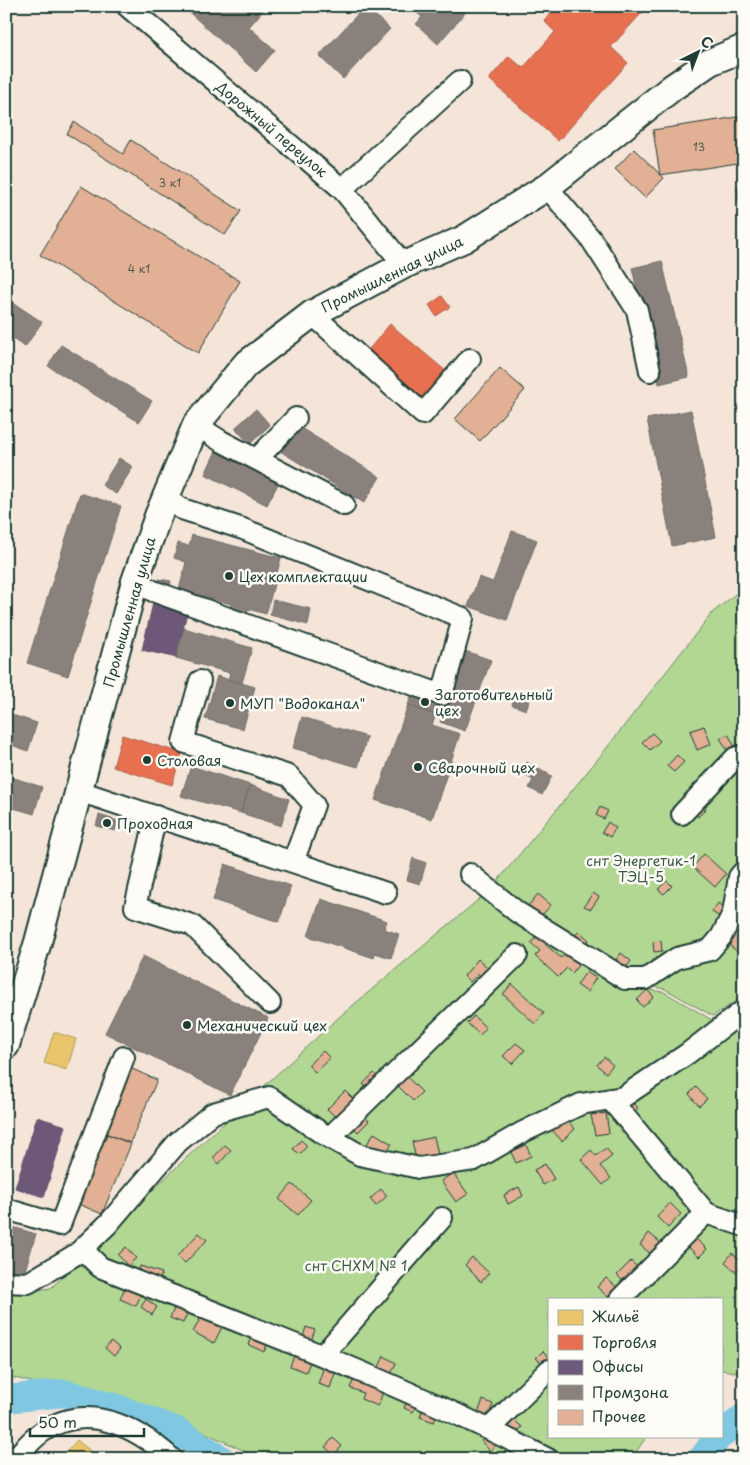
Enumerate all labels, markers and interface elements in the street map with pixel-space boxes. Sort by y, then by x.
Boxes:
north arrow [672,28,722,78]
text: С [696,31,718,53]
street label: Дорожный переулок [211,75,333,182]
house number: 13 [693,138,705,155]
house number: 3 к1 [159,174,181,191]
street label: Промышленная улица [318,230,467,317]
house number: 4 к1 [128,260,150,277]
street label: Промышленная улица [97,534,161,690]
place label: Цех комплектации [239,566,368,587]
marker: Цех комплектации [223,570,235,582]
place label: Заготовительный цех [435,684,553,721]
place label: МУП "Водоканал" [240,693,365,714]
marker: Заготовительный цех [419,696,431,708]
marker: МУП "Водоканал" [224,697,236,709]
place label: Столовая [157,750,221,771]
marker: Столовая [141,754,153,766]
place label: Сварочный цех [428,757,535,778]
marker: Сварочный цех [412,761,424,773]
place label: Проходная [117,813,193,834]
marker: Проходная [101,817,113,829]
park label: снт Энергетик-1 ТЭЦ-5 [586,850,696,887]
place label: Механический цех [197,1015,327,1036]
marker: Механический цех [181,1019,193,1031]
park label: снт СНХМ № 1 [305,1255,407,1276]
legend [548,1298,722,1438]
text: Жильё [591,1304,639,1327]
text: Торговля [592,1330,657,1353]
text: Офисы [592,1354,644,1377]
text: Промзона [592,1380,669,1403]
text: Прочее [592,1404,646,1427]
scale bar [30,1405,144,1437]
text: 50 m [38,1410,77,1433]

